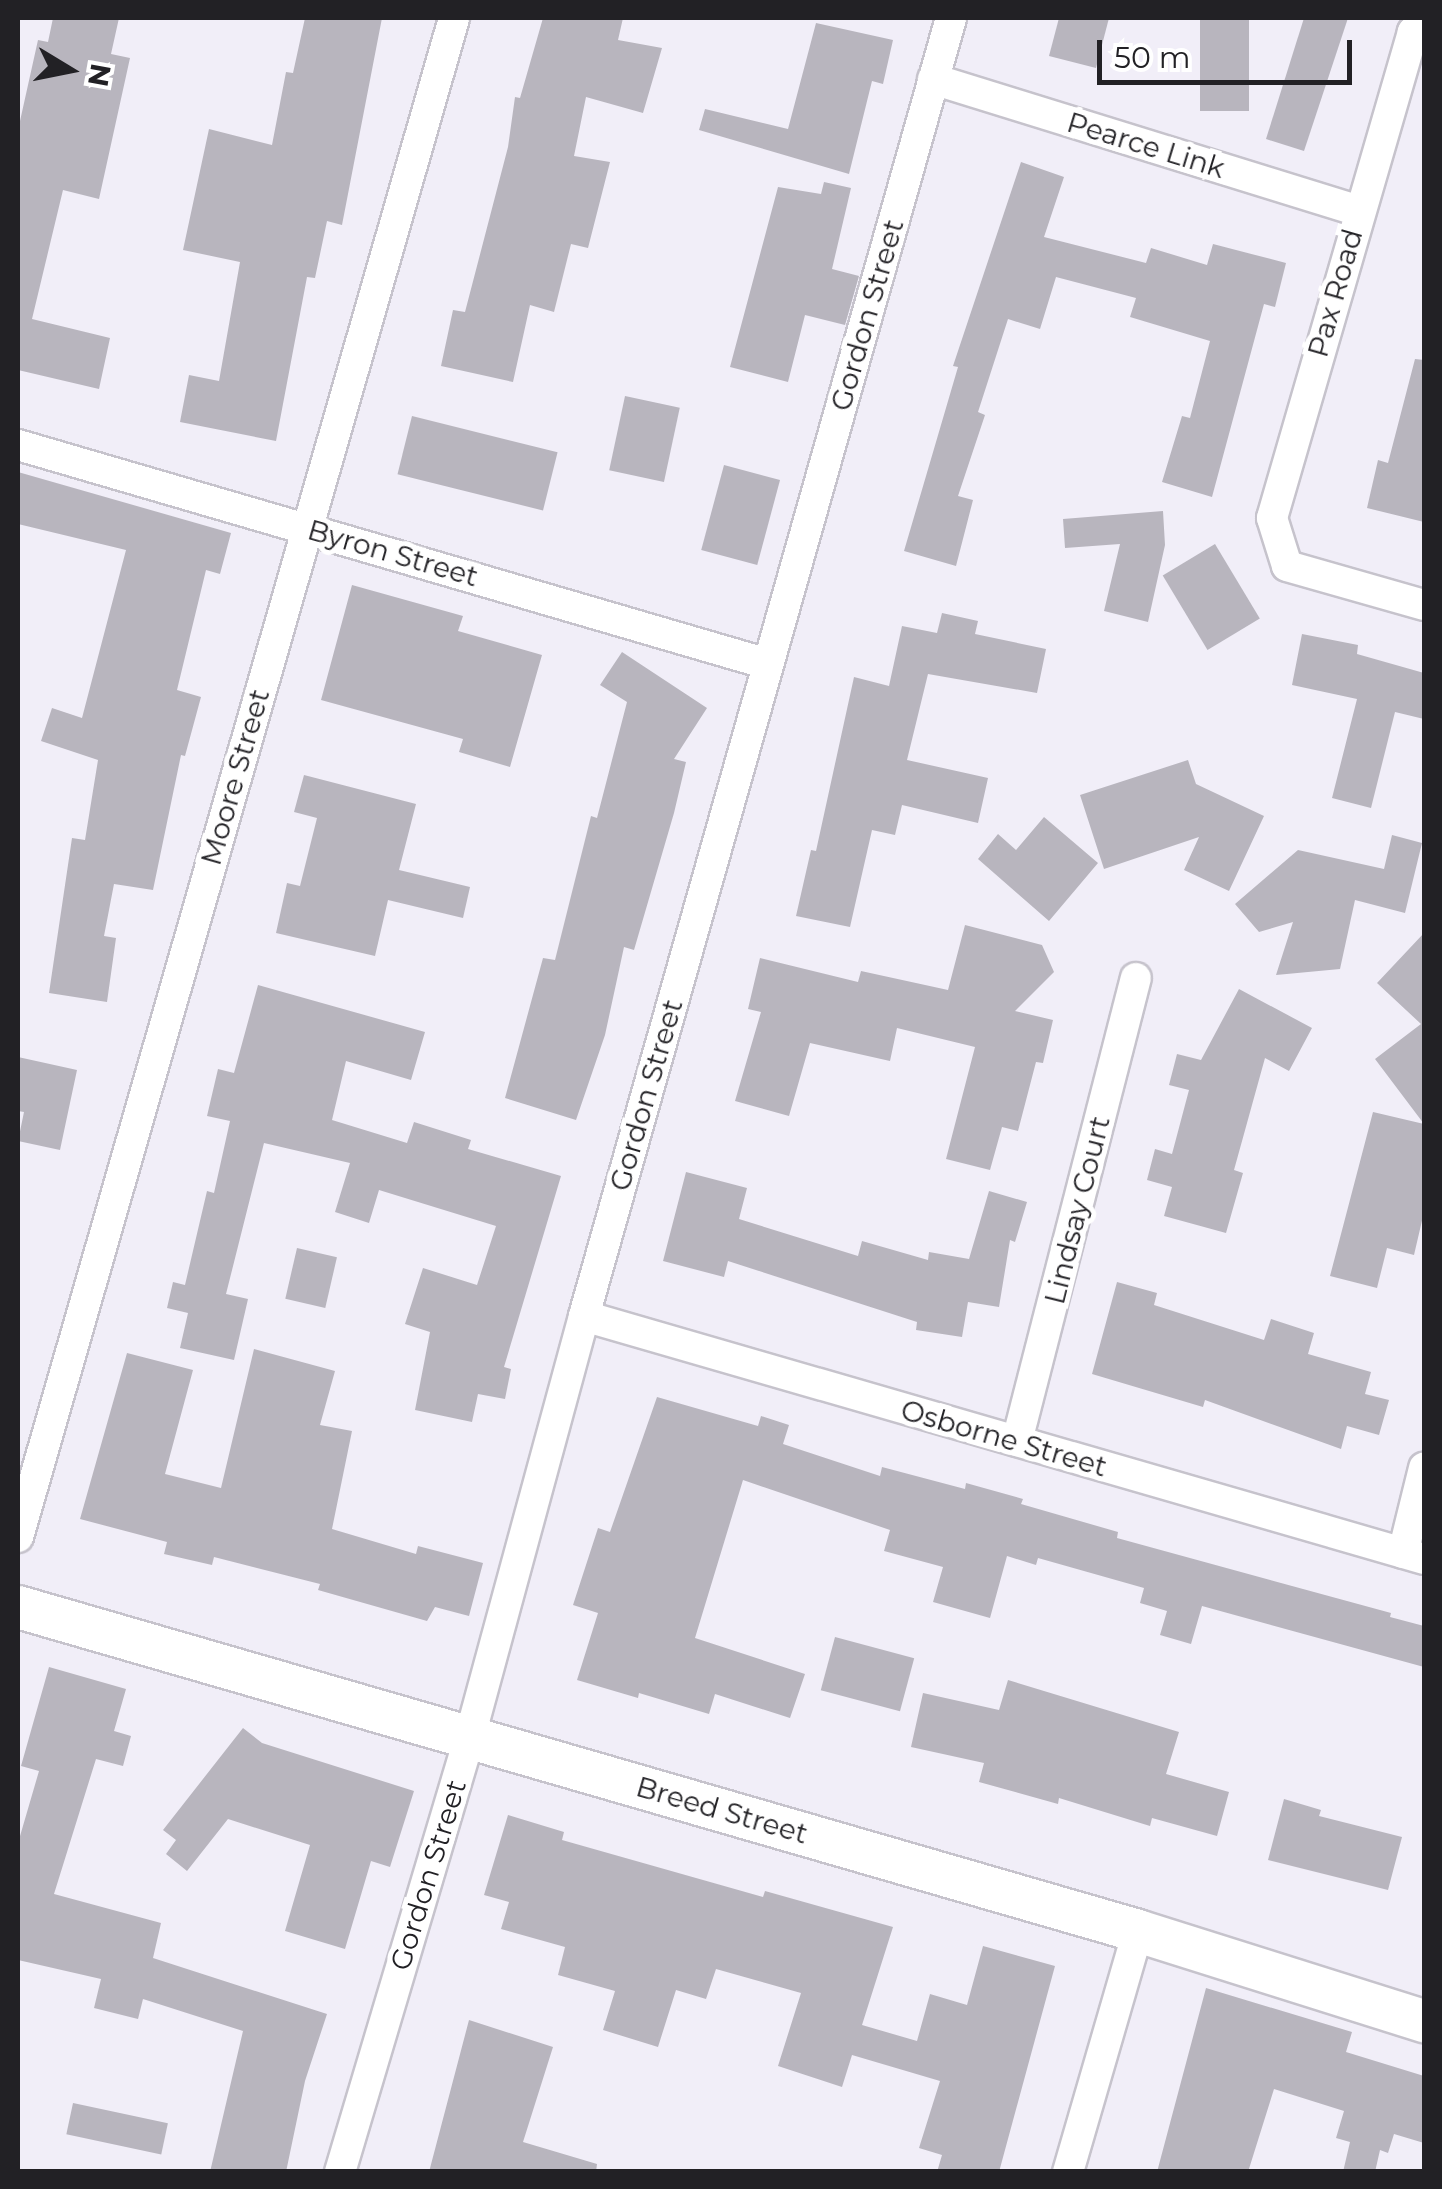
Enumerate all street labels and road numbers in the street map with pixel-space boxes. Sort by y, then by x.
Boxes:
street label: Pearce Link [1063,105,1229,185]
street label: Gordon Street [824,215,910,415]
street label: Pax Road [1301,225,1369,361]
street label: Byron Street [304,513,482,593]
street label: Moore Street [194,685,276,869]
street label: Gordon Street [603,995,689,1195]
street label: Lindsay Court [1037,1112,1117,1308]
street label: Osborne Street [897,1393,1111,1483]
street label: Breed Street [632,1769,812,1851]
street label: Gordon Street [383,1776,473,1974]

